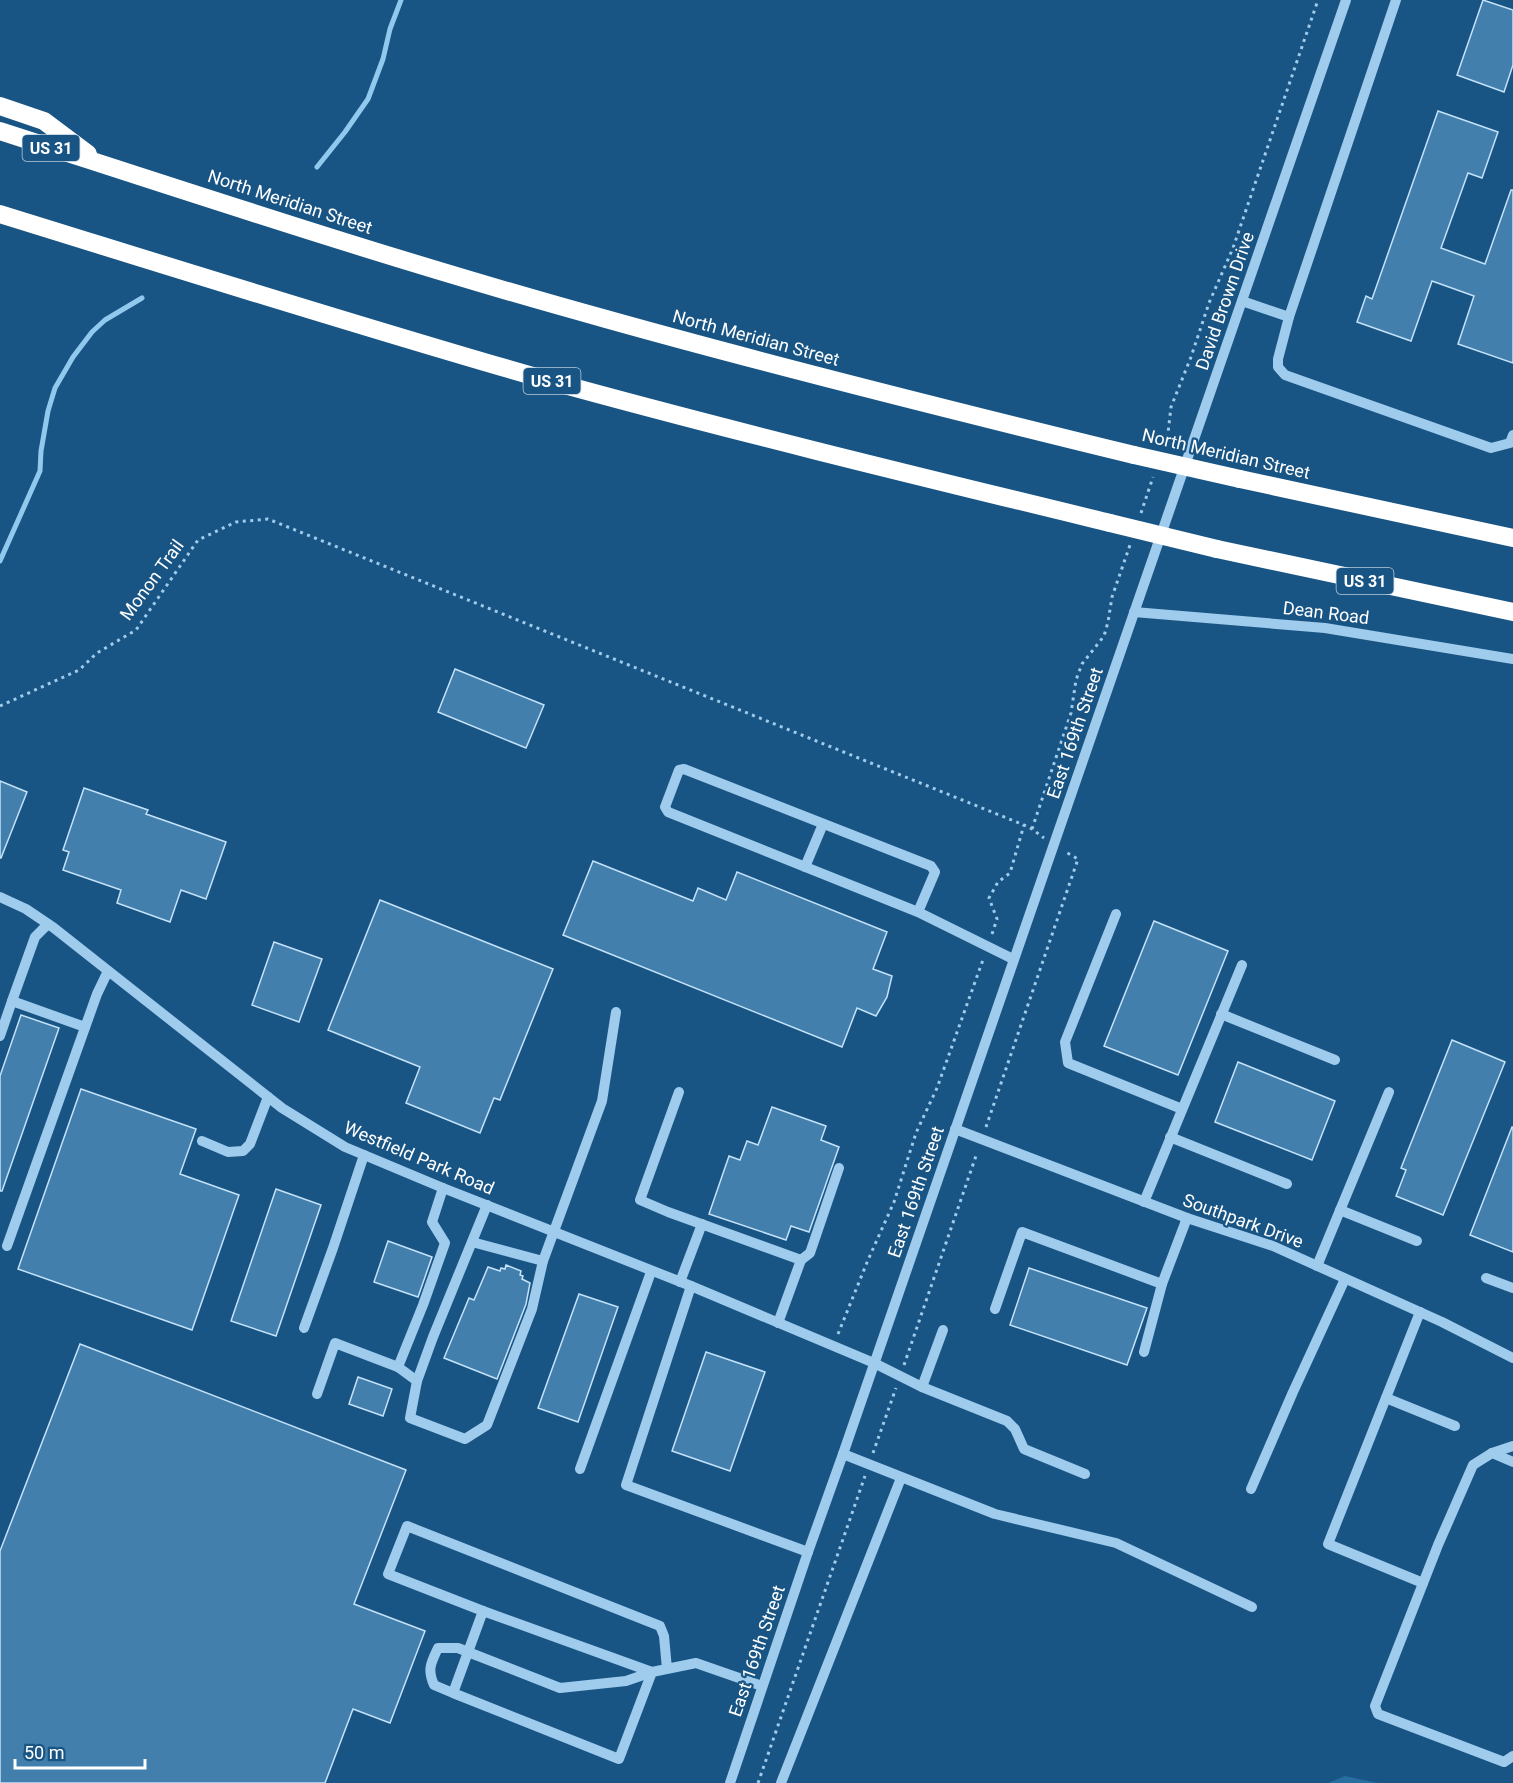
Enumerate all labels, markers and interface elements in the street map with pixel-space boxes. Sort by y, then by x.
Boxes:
road number: US 31 [22,135,80,161]
street label: North Meridian Street [205,165,375,238]
street label: David Brown Drive [1191,229,1258,373]
street label: North Meridian Street [670,305,842,370]
road number: US 31 [524,368,580,394]
street label: North Meridian Street [1140,424,1312,483]
street label: Monon Trail [115,535,188,624]
road number: US 31 [1336,568,1394,594]
street label: Dean Road [1282,597,1370,628]
street label: East 169th Street [1042,664,1107,801]
street label: Westfield Park Road [341,1116,497,1199]
street label: East 169th Street [883,1123,948,1260]
street label: Southpark Drive [1180,1189,1306,1252]
street label: East 169th Street [724,1582,789,1719]
scale bar [15,1732,146,1770]
text: 50 m [24,1742,64,1763]

